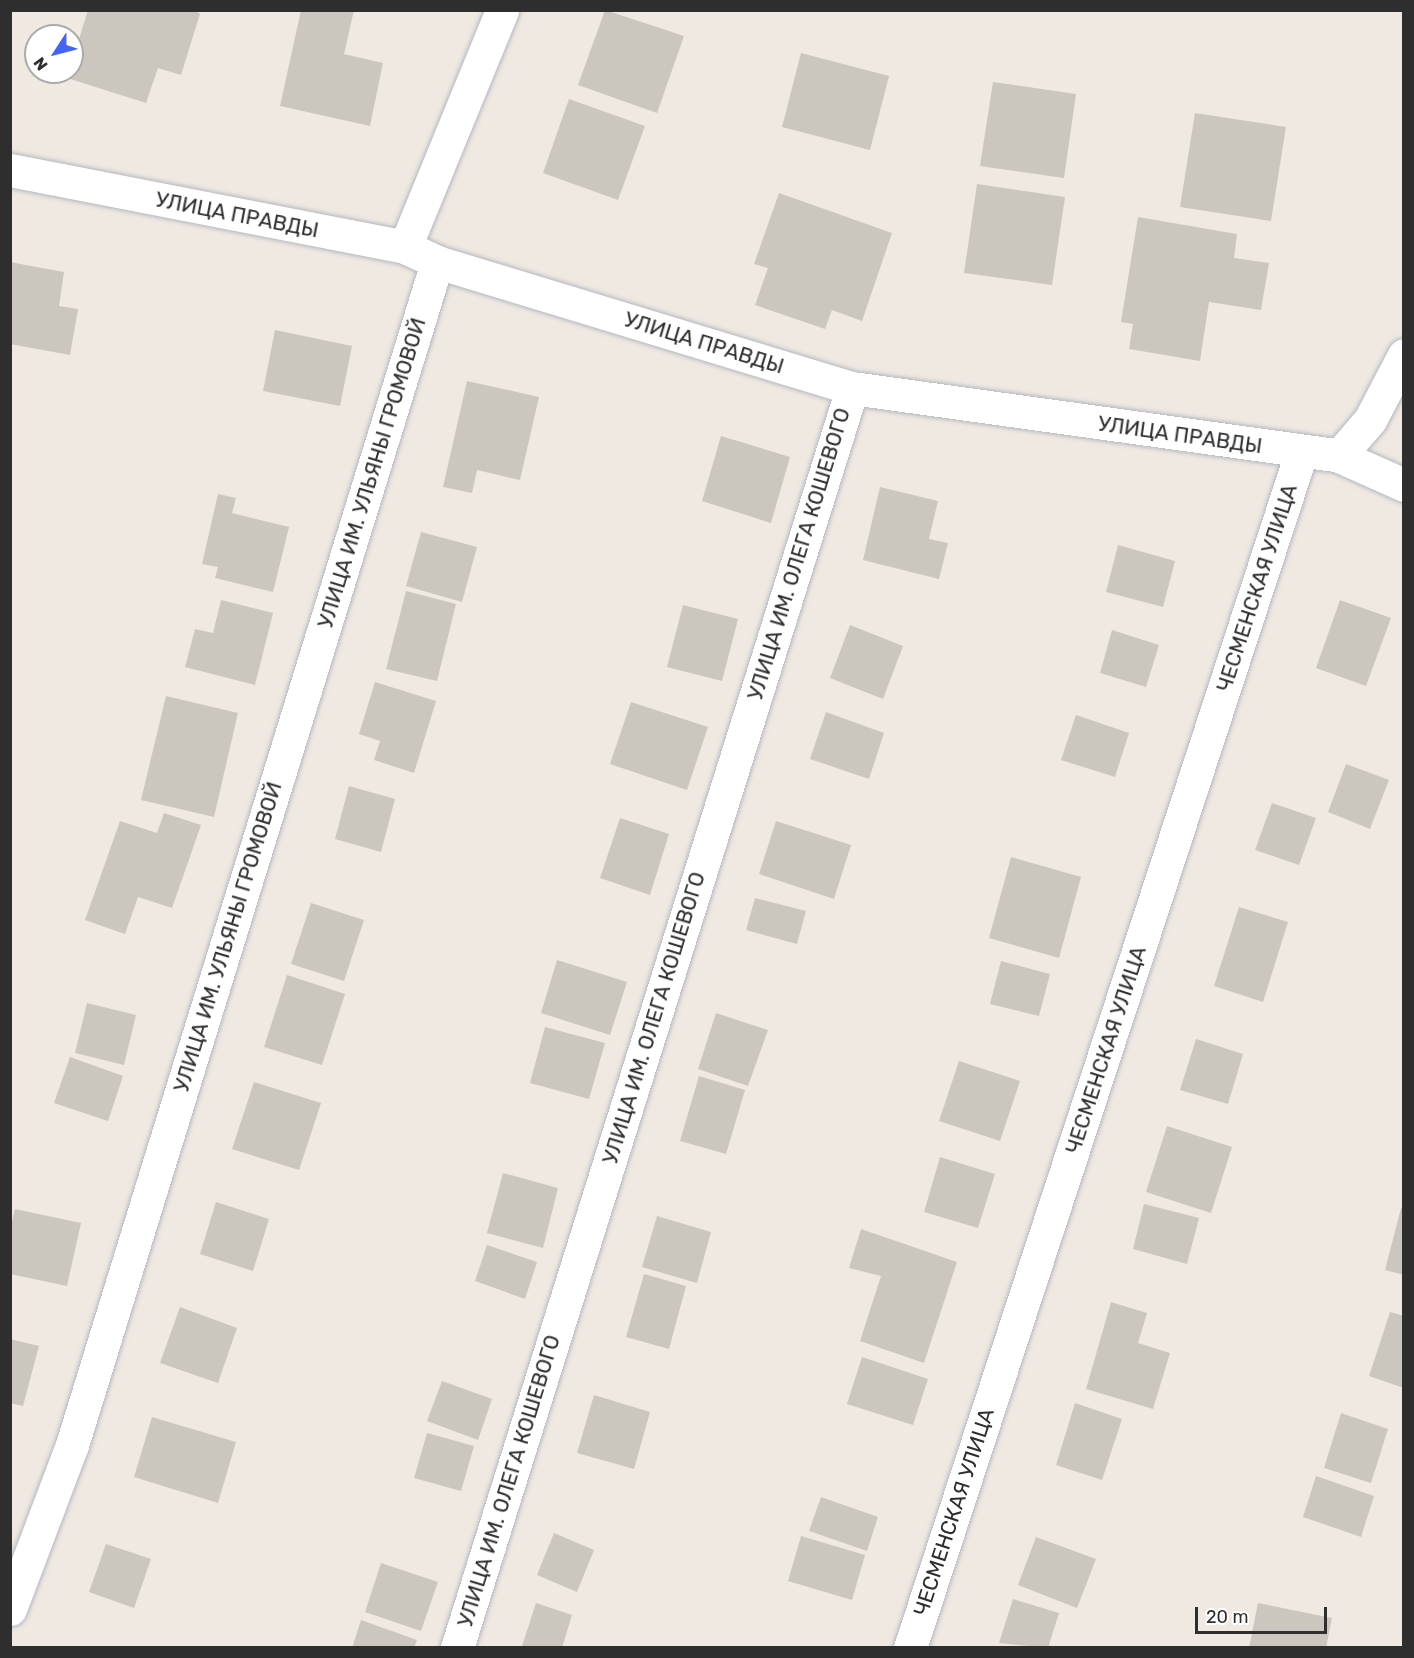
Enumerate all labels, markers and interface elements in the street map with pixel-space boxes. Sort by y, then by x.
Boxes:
north arrow [24,24,84,84]
text: N [30,53,52,74]
street label: УЛИЦА ПРАВДЫ [153,187,321,243]
street label: УЛИЦА ПРАВДЫ [621,307,787,379]
street label: УЛИЦА ИМ. УЛЬЯНЫ ГРОМОВОЙ [313,315,431,631]
street label: УЛИЦА ИМ. ОЛЕГА КОШЕВОГО [743,405,855,703]
street label: УЛИЦА ПРАВДЫ [1096,411,1264,459]
street label: ЧЕСМЕНСКАЯ УЛИЦА [1212,481,1302,695]
street label: УЛИЦА ИМ. УЛЬЯНЫ ГРОМОВОЙ [169,779,287,1095]
street label: УЛИЦА ИМ. ОЛЕГА КОШЕВОГО [598,869,710,1167]
street label: ЧЕСМЕНСКАЯ УЛИЦА [1061,943,1151,1157]
street label: УЛИЦА ИМ. ОЛЕГА КОШЕВОГО [453,1332,565,1630]
street label: ЧЕСМЕНСКАЯ УЛИЦА [909,1405,999,1619]
scale bar [1198,1595,1330,1633]
text: 20 m [1206,1606,1248,1628]

